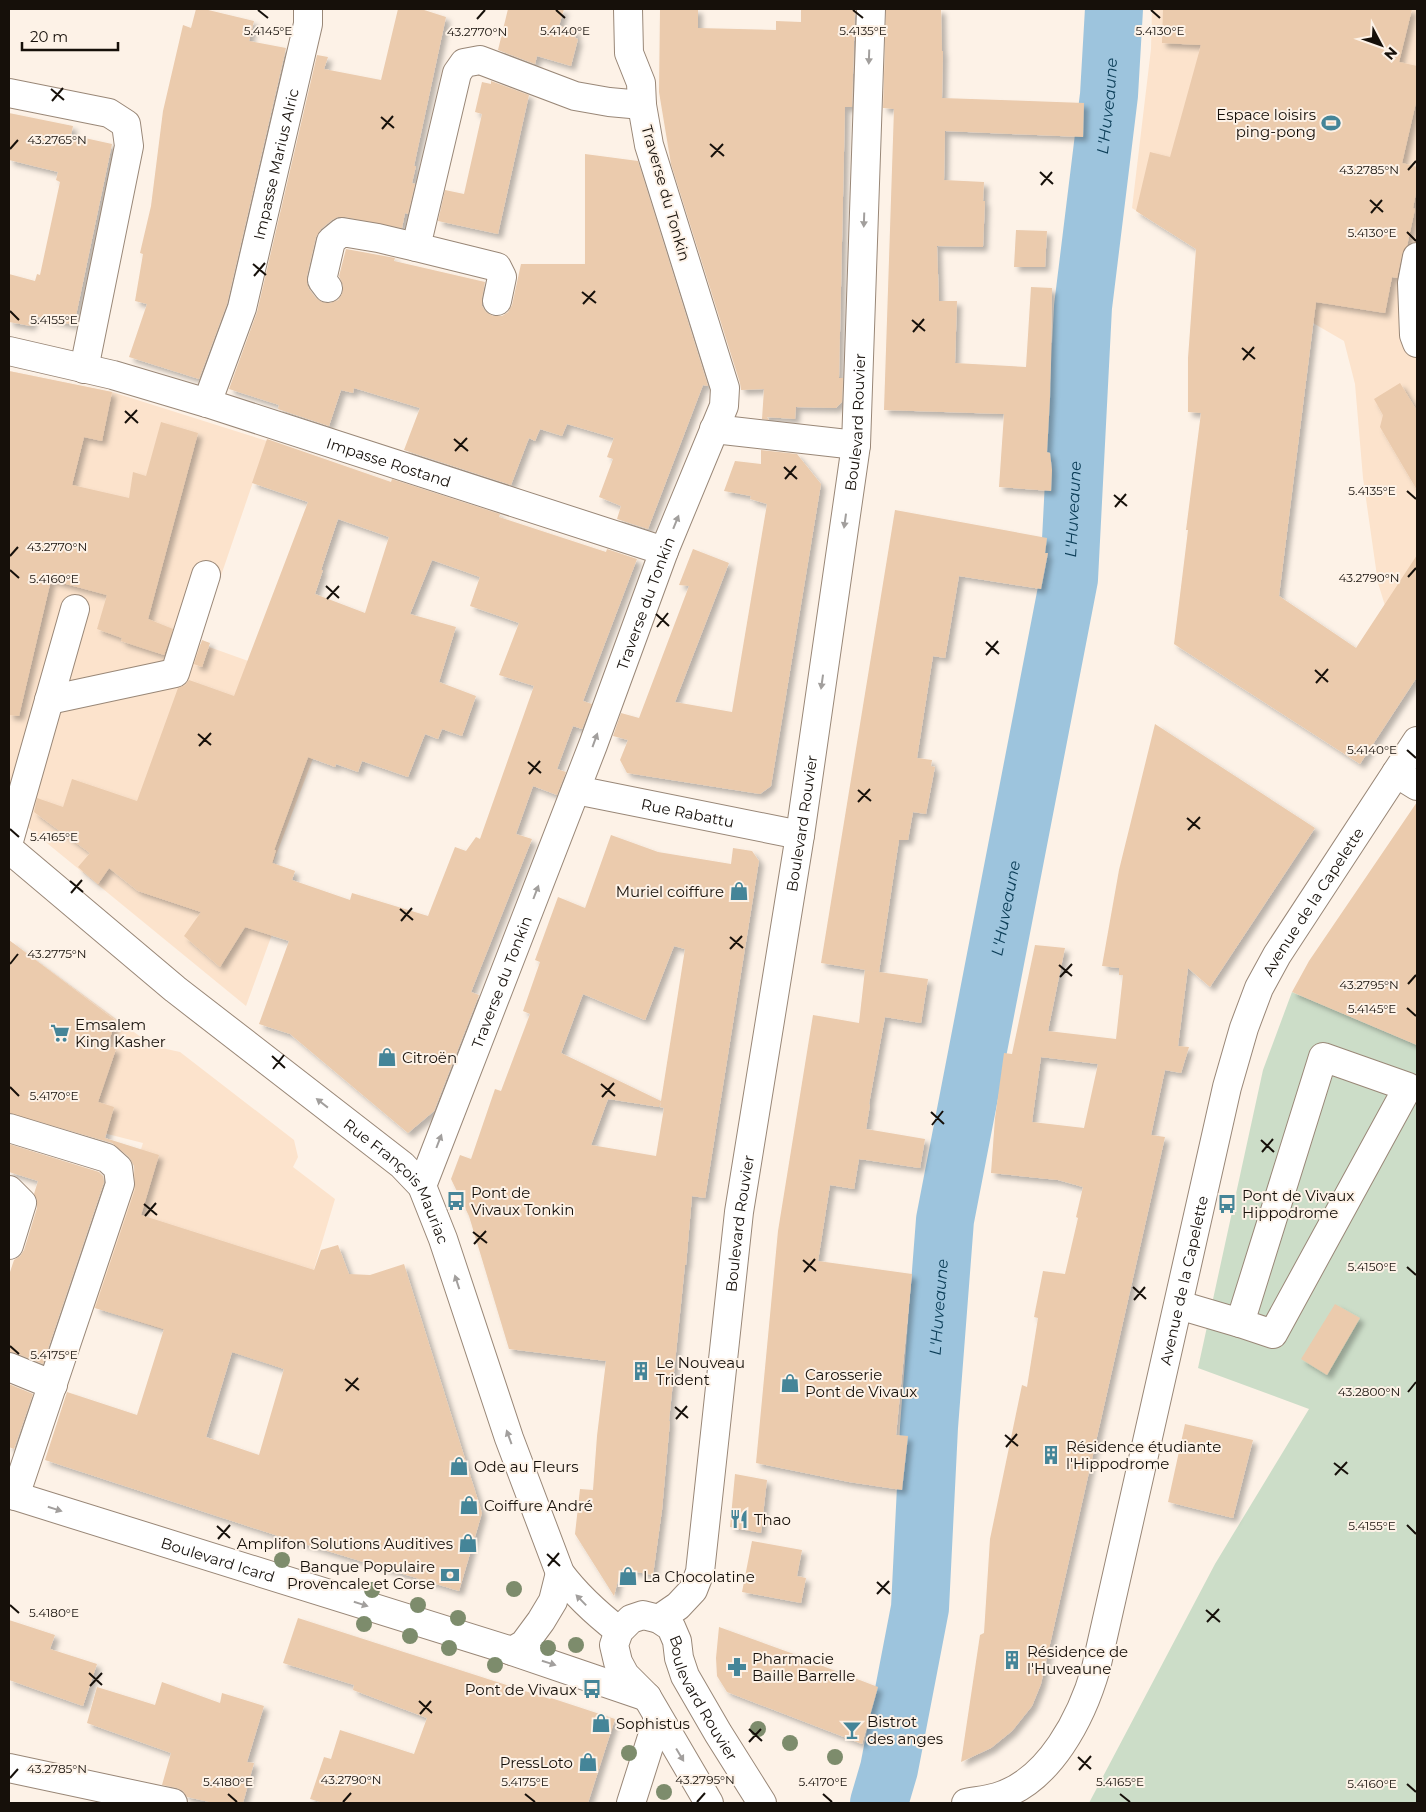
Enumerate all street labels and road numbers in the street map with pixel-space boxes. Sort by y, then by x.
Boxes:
street label: Impasse Marius Alric [249,87,302,242]
street label: Traverse du Tonkin [638,123,694,263]
street label: Boulevard Rouvier [840,353,869,492]
street label: Impasse Rostand [324,433,453,491]
street label: Traverse du Tonkin [612,534,678,672]
street label: Boulevard Rouvier [781,754,821,893]
street label: Rue Rabattu [639,794,736,831]
street label: Avenue de la Capelette [1258,824,1367,979]
street label: Traverse du Tonkin [467,913,535,1051]
street label: Rue François Mauriac [340,1114,453,1246]
street label: Boulevard Rouvier [721,1154,758,1293]
street label: Avenue de la Capelette [1155,1194,1212,1367]
street label: Boulevard Icard [159,1533,277,1586]
street label: Boulevard Rouvier [666,1632,742,1764]

